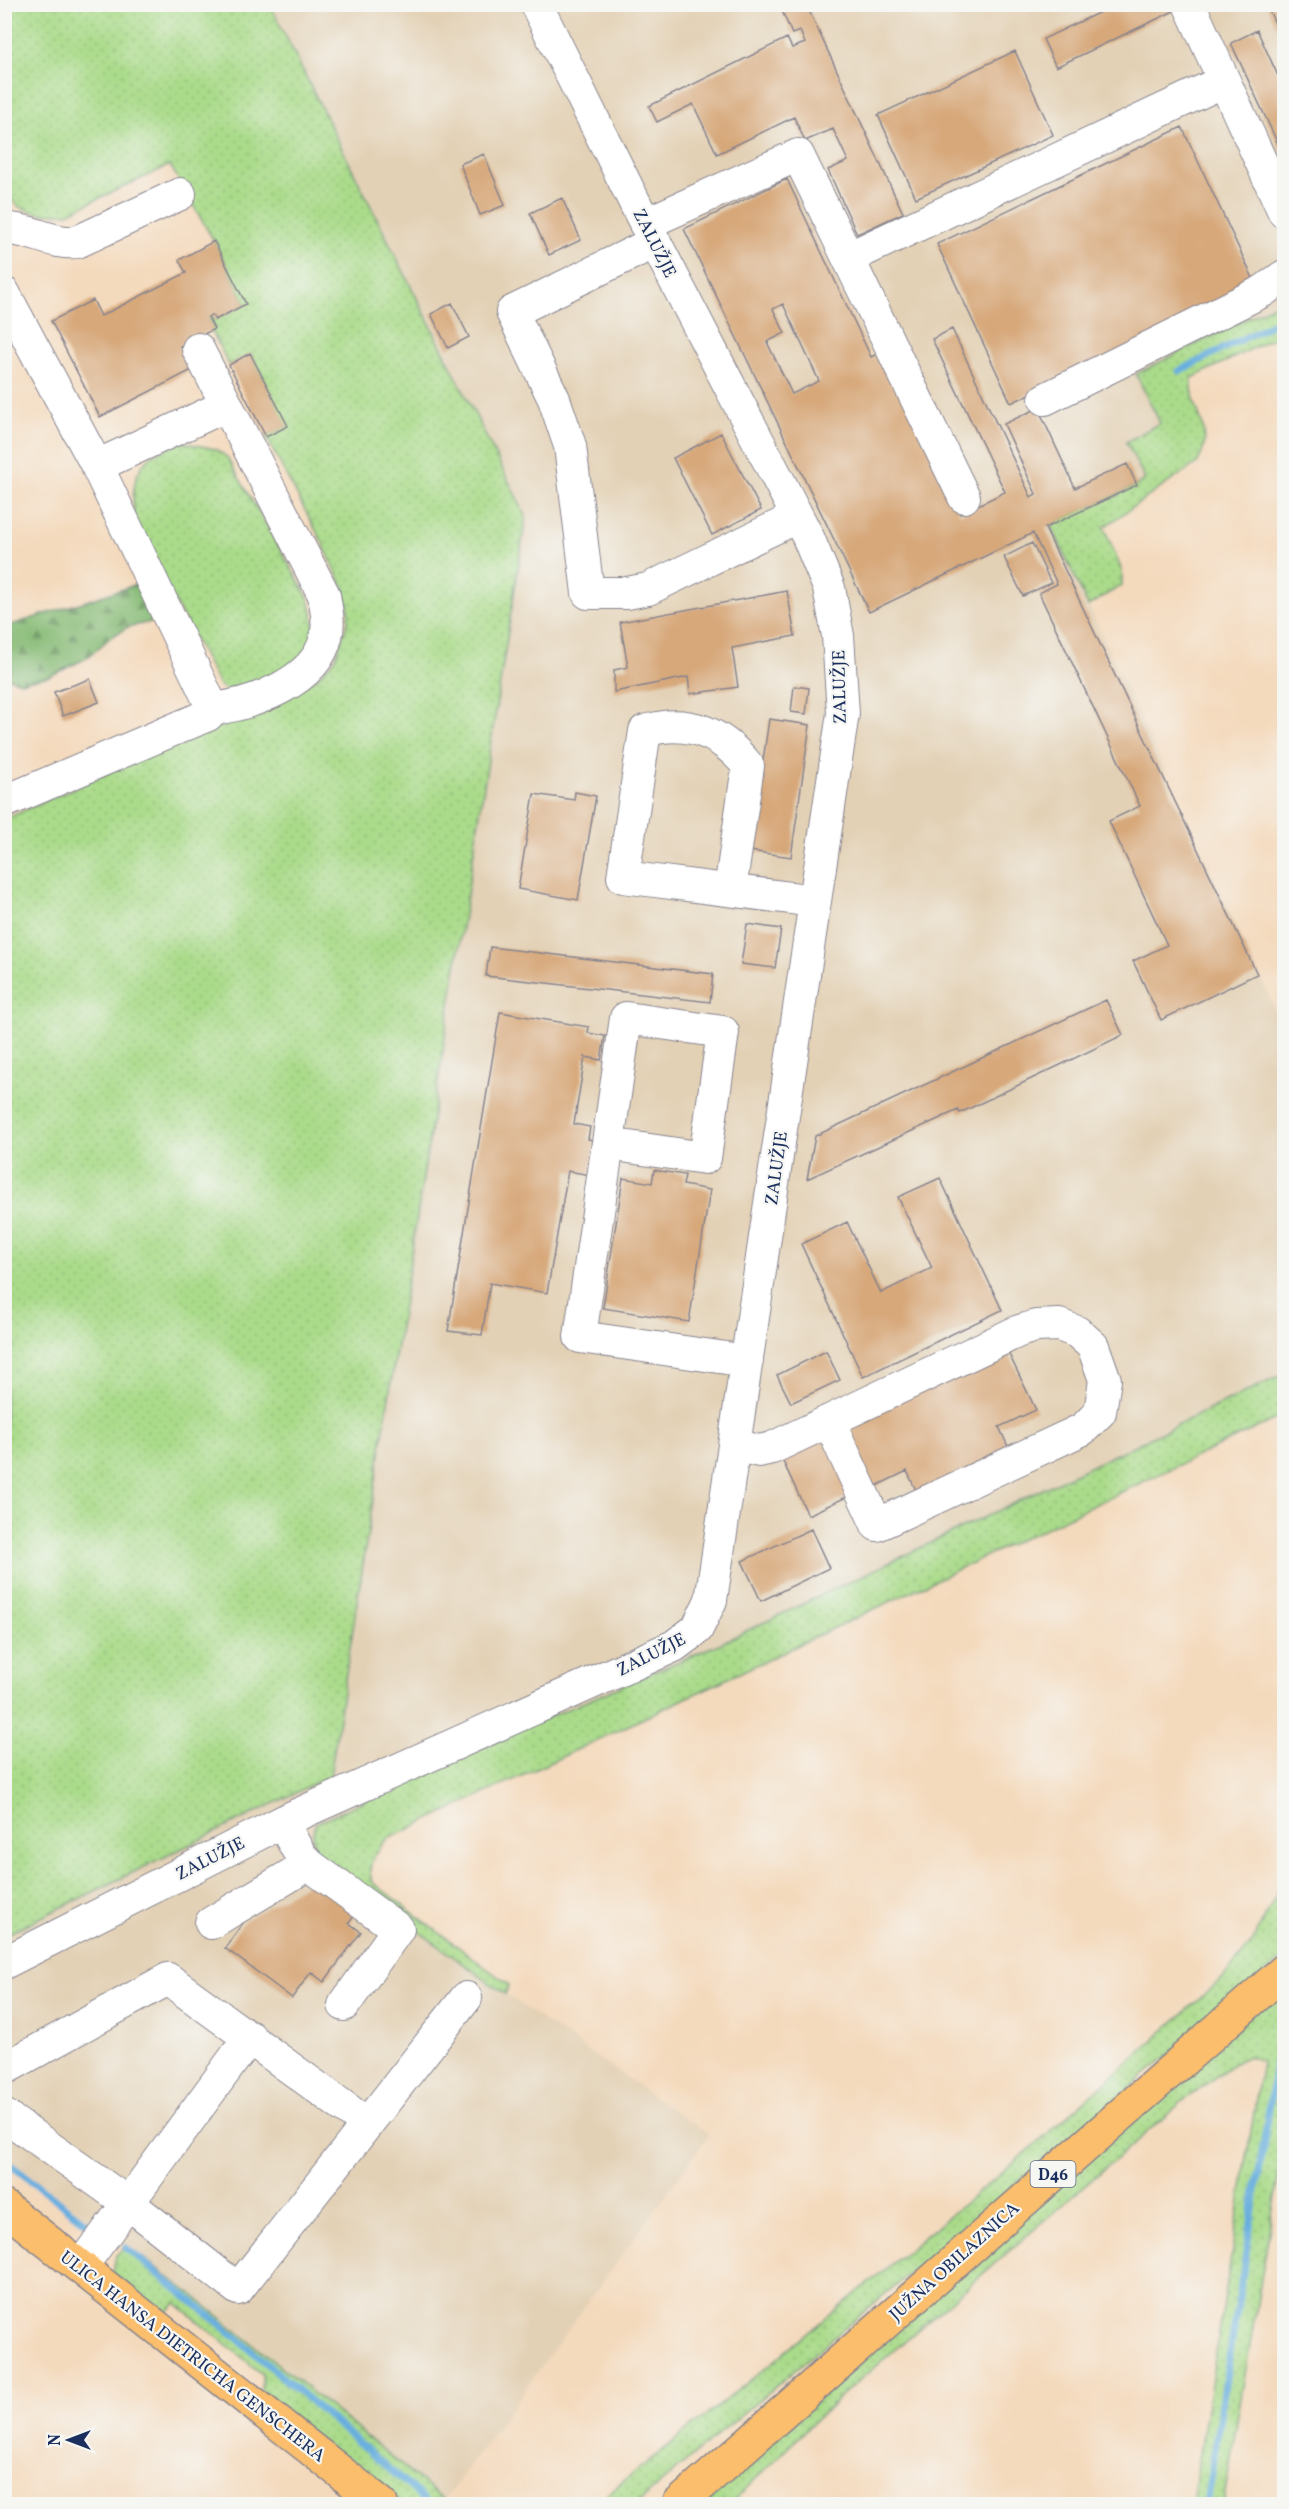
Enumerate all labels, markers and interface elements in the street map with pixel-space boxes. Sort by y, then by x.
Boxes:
street label: ZALUŽJE [626,205,682,283]
street label: ZALUŽJE [827,649,854,724]
street label: ZALUŽJE [760,1129,795,1207]
street label: ZALUŽJE [613,1627,691,1683]
street label: ZALUŽJE [172,1831,250,1887]
road number: D46 [1030,2161,1076,2187]
street label: JUŽNA OBILAZNICA [884,2197,1026,2327]
street label: ULICA HANSA DIETRICHA GENSCHERA [56,2246,330,2466]
north arrow [39,2410,99,2470]

